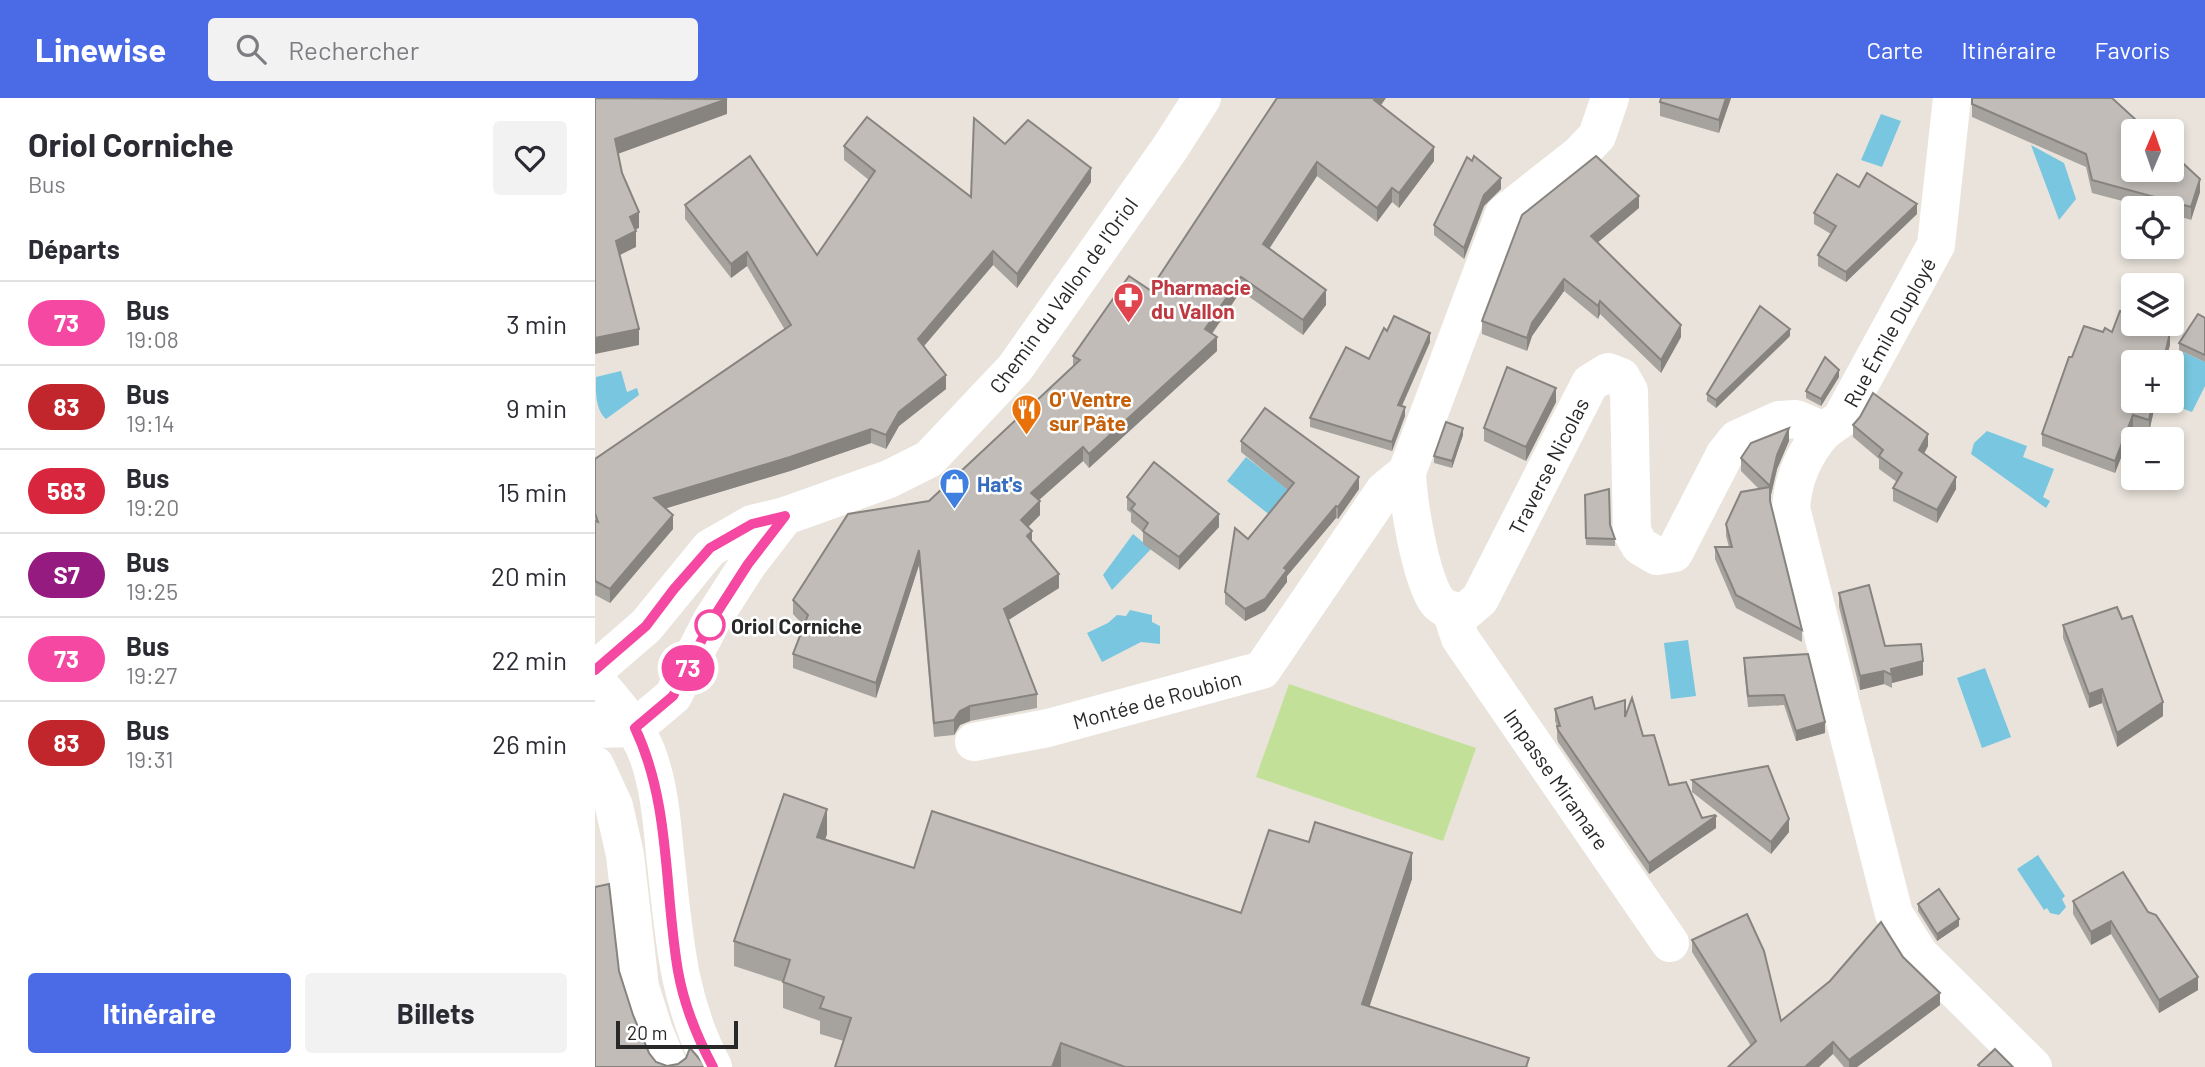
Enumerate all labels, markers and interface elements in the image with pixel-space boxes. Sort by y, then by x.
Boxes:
search box [208,18,698,81]
text: Linewise [35,29,166,69]
icon: search [232,30,270,68]
text: Rechercher [288,34,419,65]
text: Carte [1867,35,1923,64]
text: Itinéraire [1961,35,2057,64]
text: Favoris [2095,35,2170,64]
north arrow [2121,119,2184,182]
map controls [2121,119,2184,490]
button: heart [493,121,567,195]
text: Oriol Corniche [28,124,234,164]
text: Bus [28,170,66,198]
street label: Chemin du Vallon de l'Oriol [984,192,1142,398]
button: locate [2121,196,2184,259]
text: Départs [28,233,120,264]
street label: Rue Émile Duployé [1838,253,1940,411]
button: layers [2121,273,2184,336]
place label: Pharmacie du Vallon [1151,274,1251,323]
pharmacy icon: Pharmacie du Vallon [1111,281,1145,325]
text: Bus [126,294,169,325]
text: 73 [54,308,79,337]
text: 3 min [506,308,567,339]
text: 19:08 [126,325,179,353]
button: + [2121,350,2184,413]
text: Bus [126,378,169,409]
place label: O' Ventre sur Pâte [1049,386,1132,435]
text: 83 [54,392,79,421]
text: 9 min [506,392,567,423]
restaurant icon: O' Ventre sur Pâte [1009,393,1043,437]
street label: Traverse Nicolas [1503,393,1593,539]
text: 19:14 [126,409,175,437]
button: − [2121,427,2184,490]
text: Bus [126,462,169,493]
shop icon: Hat's [937,466,971,510]
place label: Hat's [977,471,1023,496]
text: 583 [47,476,86,505]
text: 15 min [497,476,567,507]
text: 19:20 [126,493,179,521]
text: Bus [126,546,169,577]
text: S7 [53,560,80,589]
text: 20 min [491,560,567,591]
text: 19:25 [126,577,178,605]
marker: Oriol Corniche [695,610,725,640]
place label: Oriol Corniche [731,613,862,638]
text: Bus [126,630,169,661]
text: 73 [54,644,79,673]
text: 22 min [492,644,567,675]
line badge: 73 [657,645,719,691]
text: 73 [676,653,700,682]
text: 19:27 [126,661,177,689]
street label: Montée de Roubion [1070,664,1244,734]
street label: Impasse Miramare [1499,704,1615,854]
text: Bus [126,714,169,745]
text: 83 [54,728,79,757]
text: 26 min [492,728,567,759]
text: 19:31 [126,745,174,773]
button: Itinéraire [28,973,291,1053]
button: Billets [305,973,567,1053]
scale bar [616,1018,739,1050]
text: 20 m [627,1021,667,1044]

